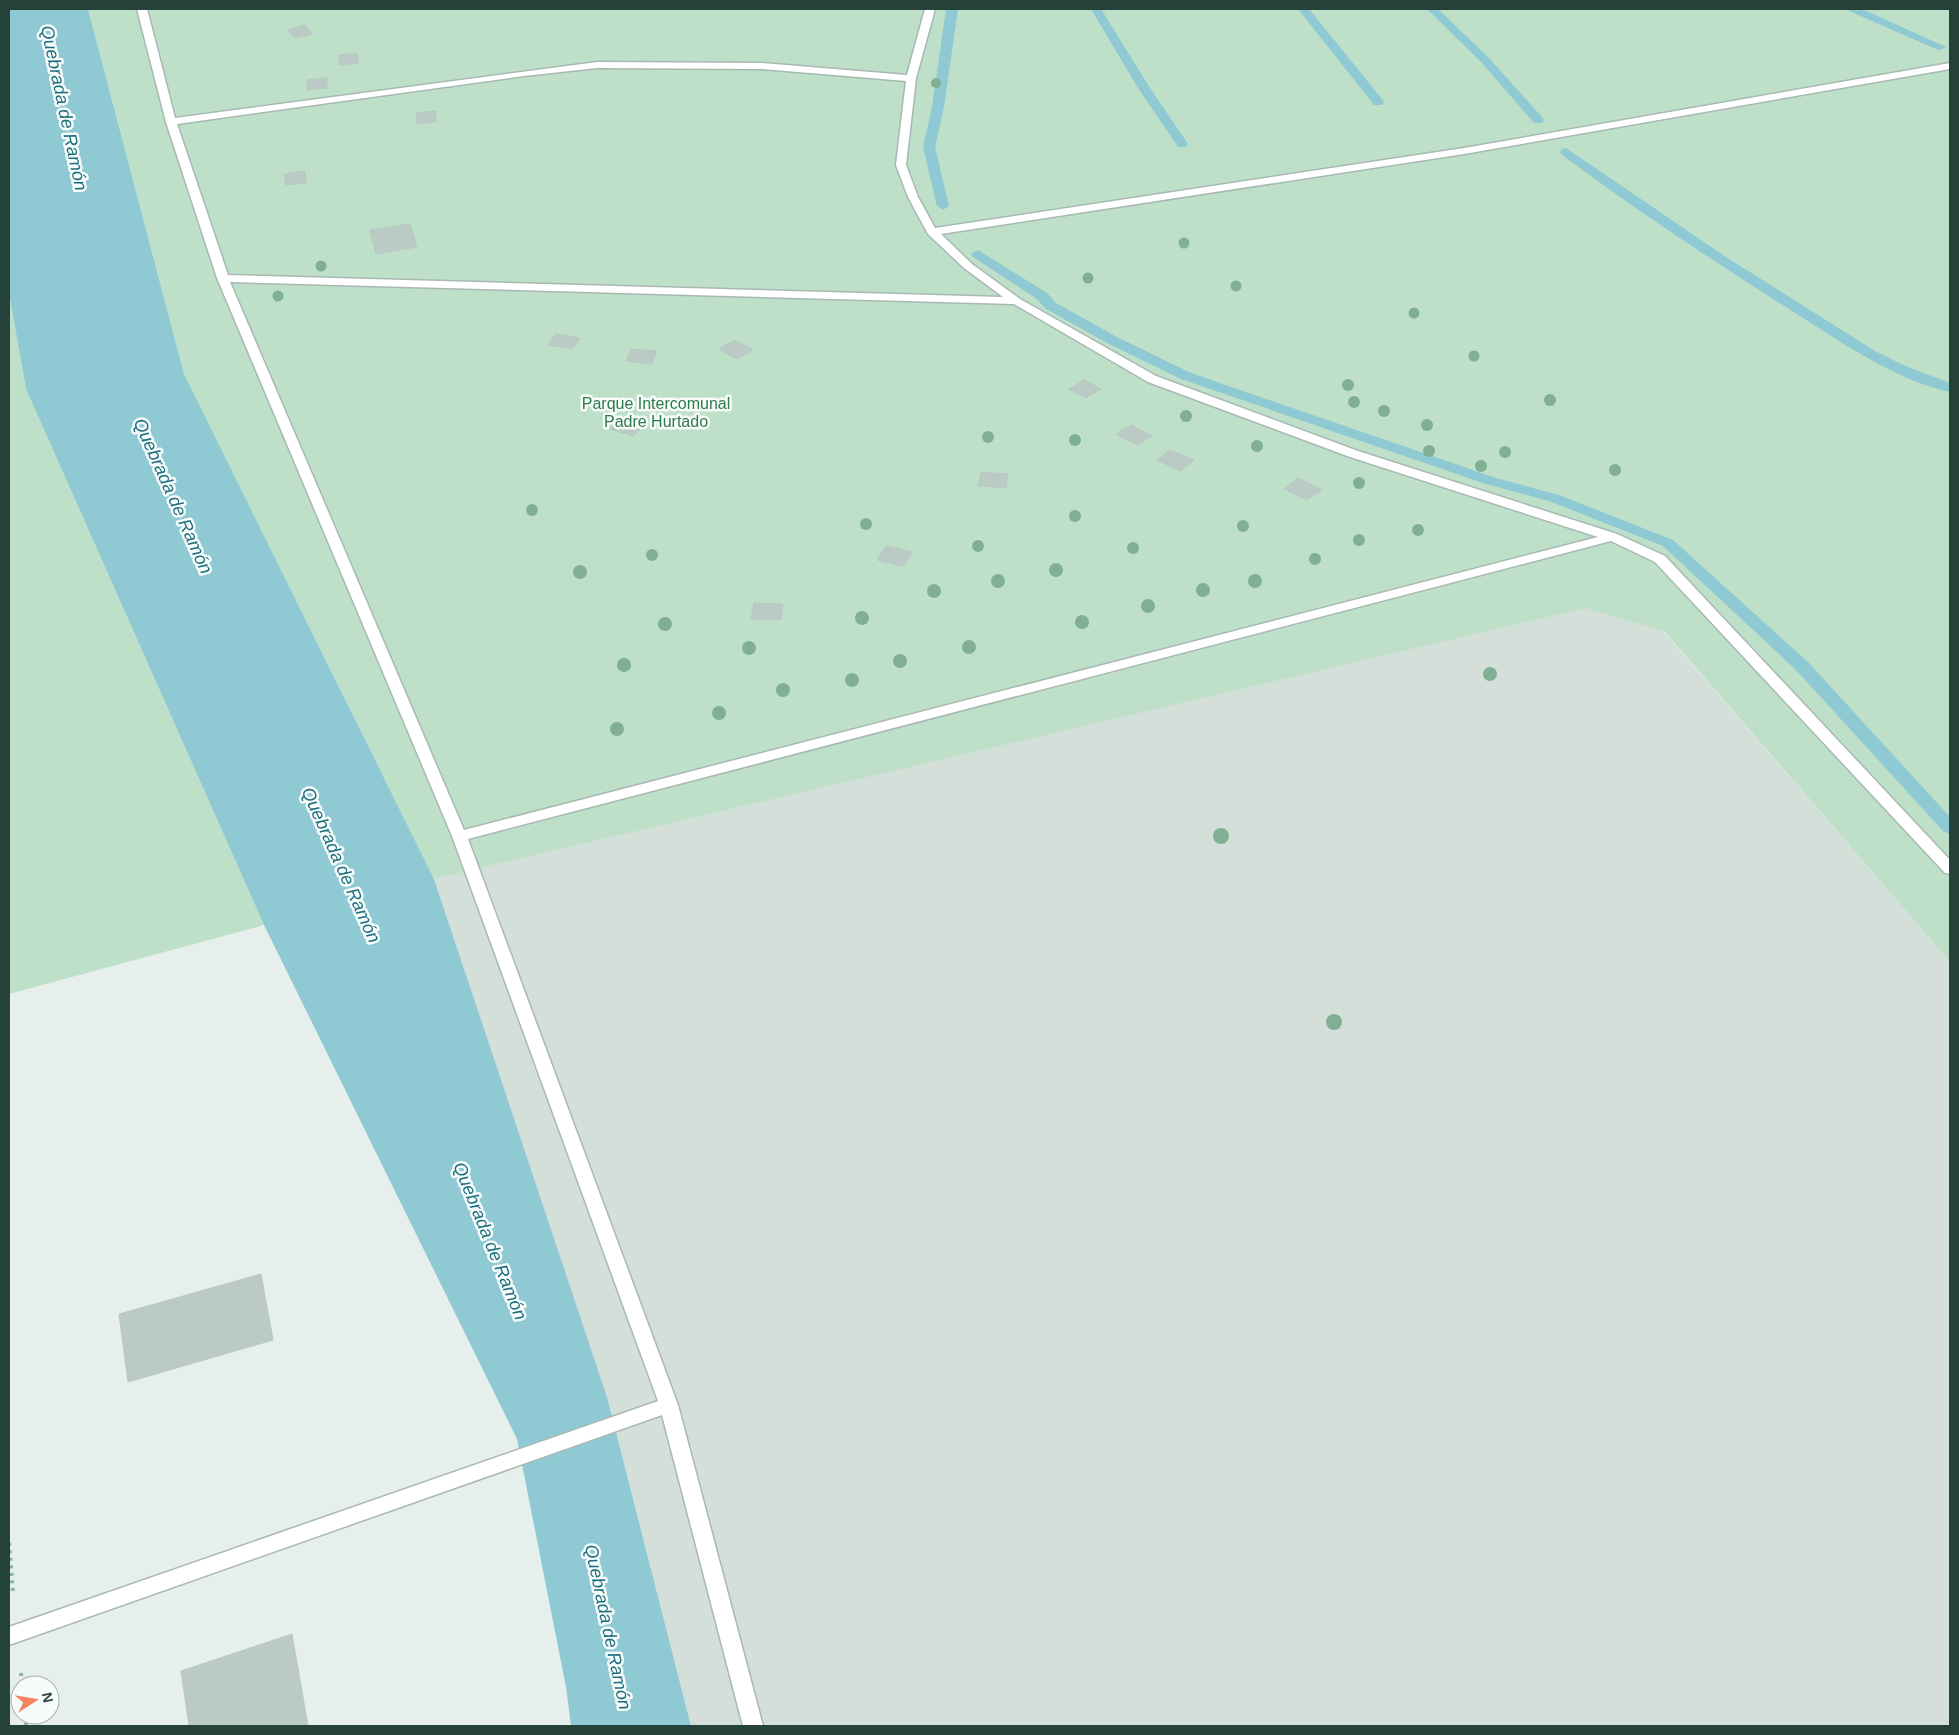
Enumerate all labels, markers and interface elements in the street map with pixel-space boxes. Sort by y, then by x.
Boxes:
water label: Quebrada de Ramón [37,24,91,192]
park label: Parque Intercomunal Padre Hurtado [582,395,730,430]
water label: Quebrada de Ramón [130,415,216,577]
water label: Quebrada de Ramón [298,784,384,946]
water label: Quebrada de Ramón [449,1159,531,1323]
water label: Quebrada de Ramón [581,1543,635,1711]
north arrow [10,1675,60,1725]
text: N [39,1691,57,1704]

